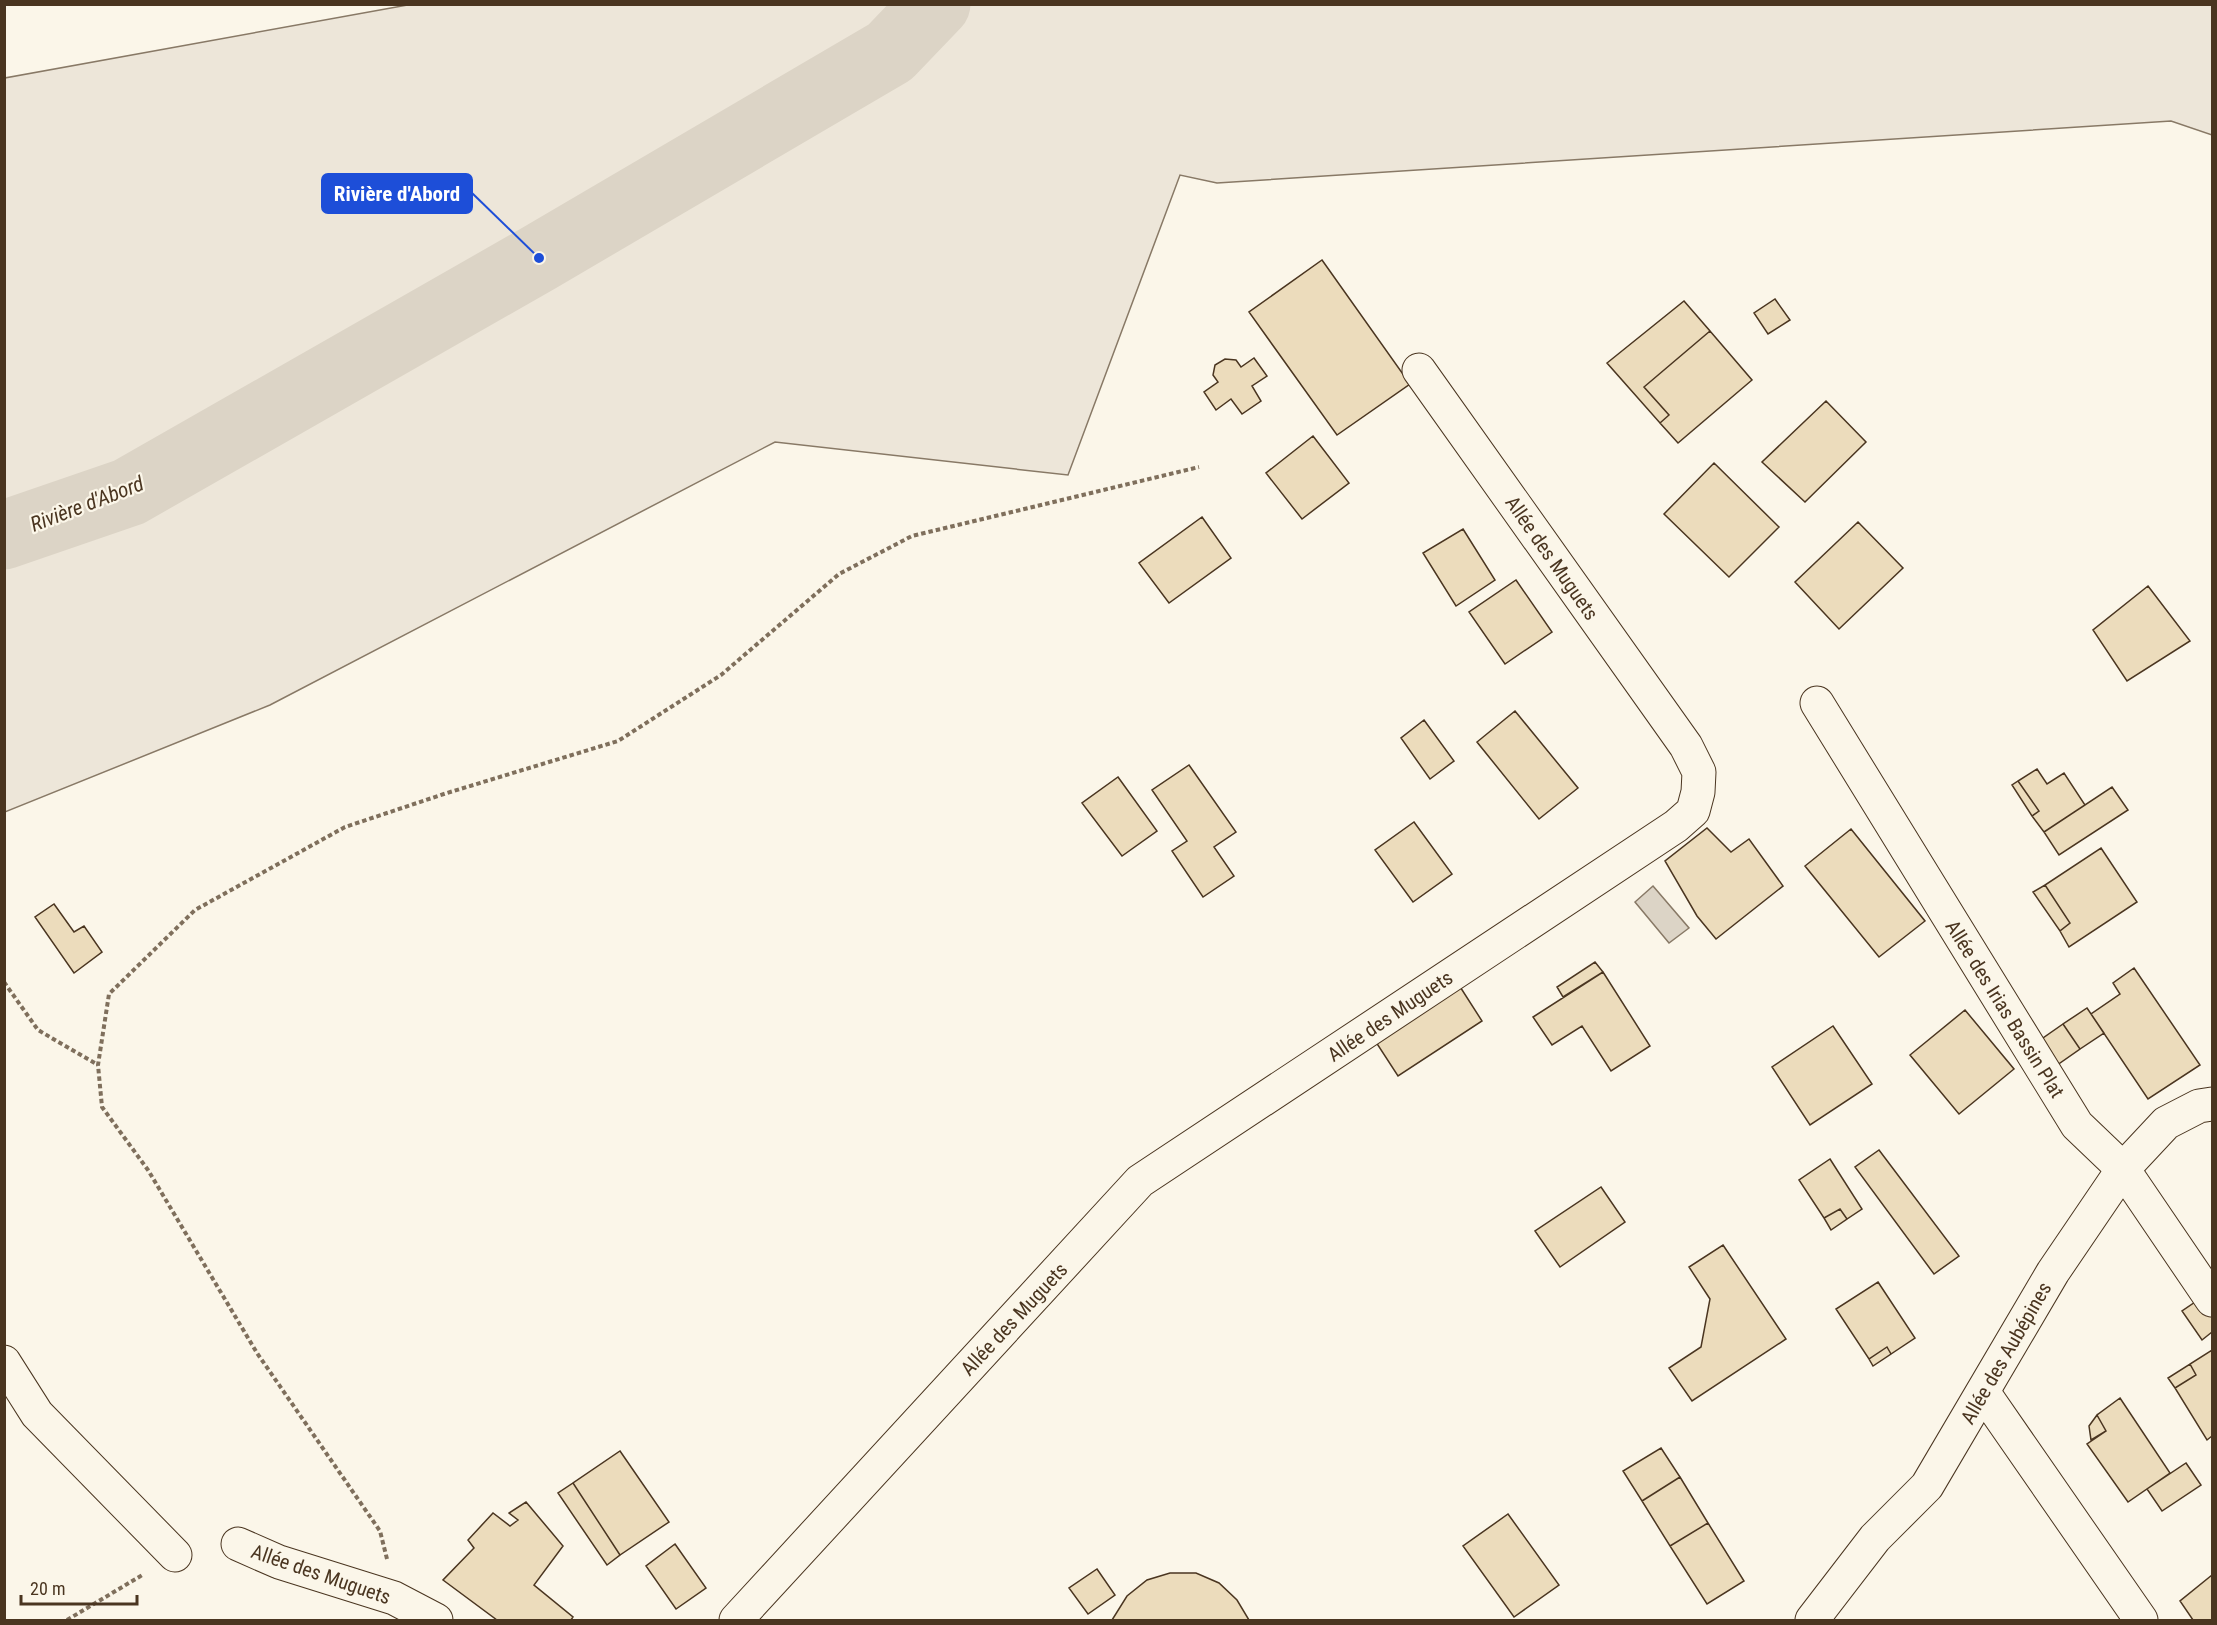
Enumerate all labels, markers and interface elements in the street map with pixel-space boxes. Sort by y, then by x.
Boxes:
callout: Rivière d'Abord [322,174,472,213]
text: Rivière d'Abord [334,182,460,206]
water label: Rivière d'Abord [27,471,148,537]
street label: Allée des Muguets [1500,491,1604,625]
street label: Allée des Irias Bassin Plat [1941,916,2069,1102]
street label: Allée des Muguets [1323,965,1457,1067]
street label: Allée des Muguets [956,1258,1072,1380]
street label: Allée des Aubépines [1956,1278,2056,1428]
street label: Allée des Muguets [248,1539,394,1609]
scale bar [21,1568,136,1606]
text: 20 m [30,1578,65,1599]

